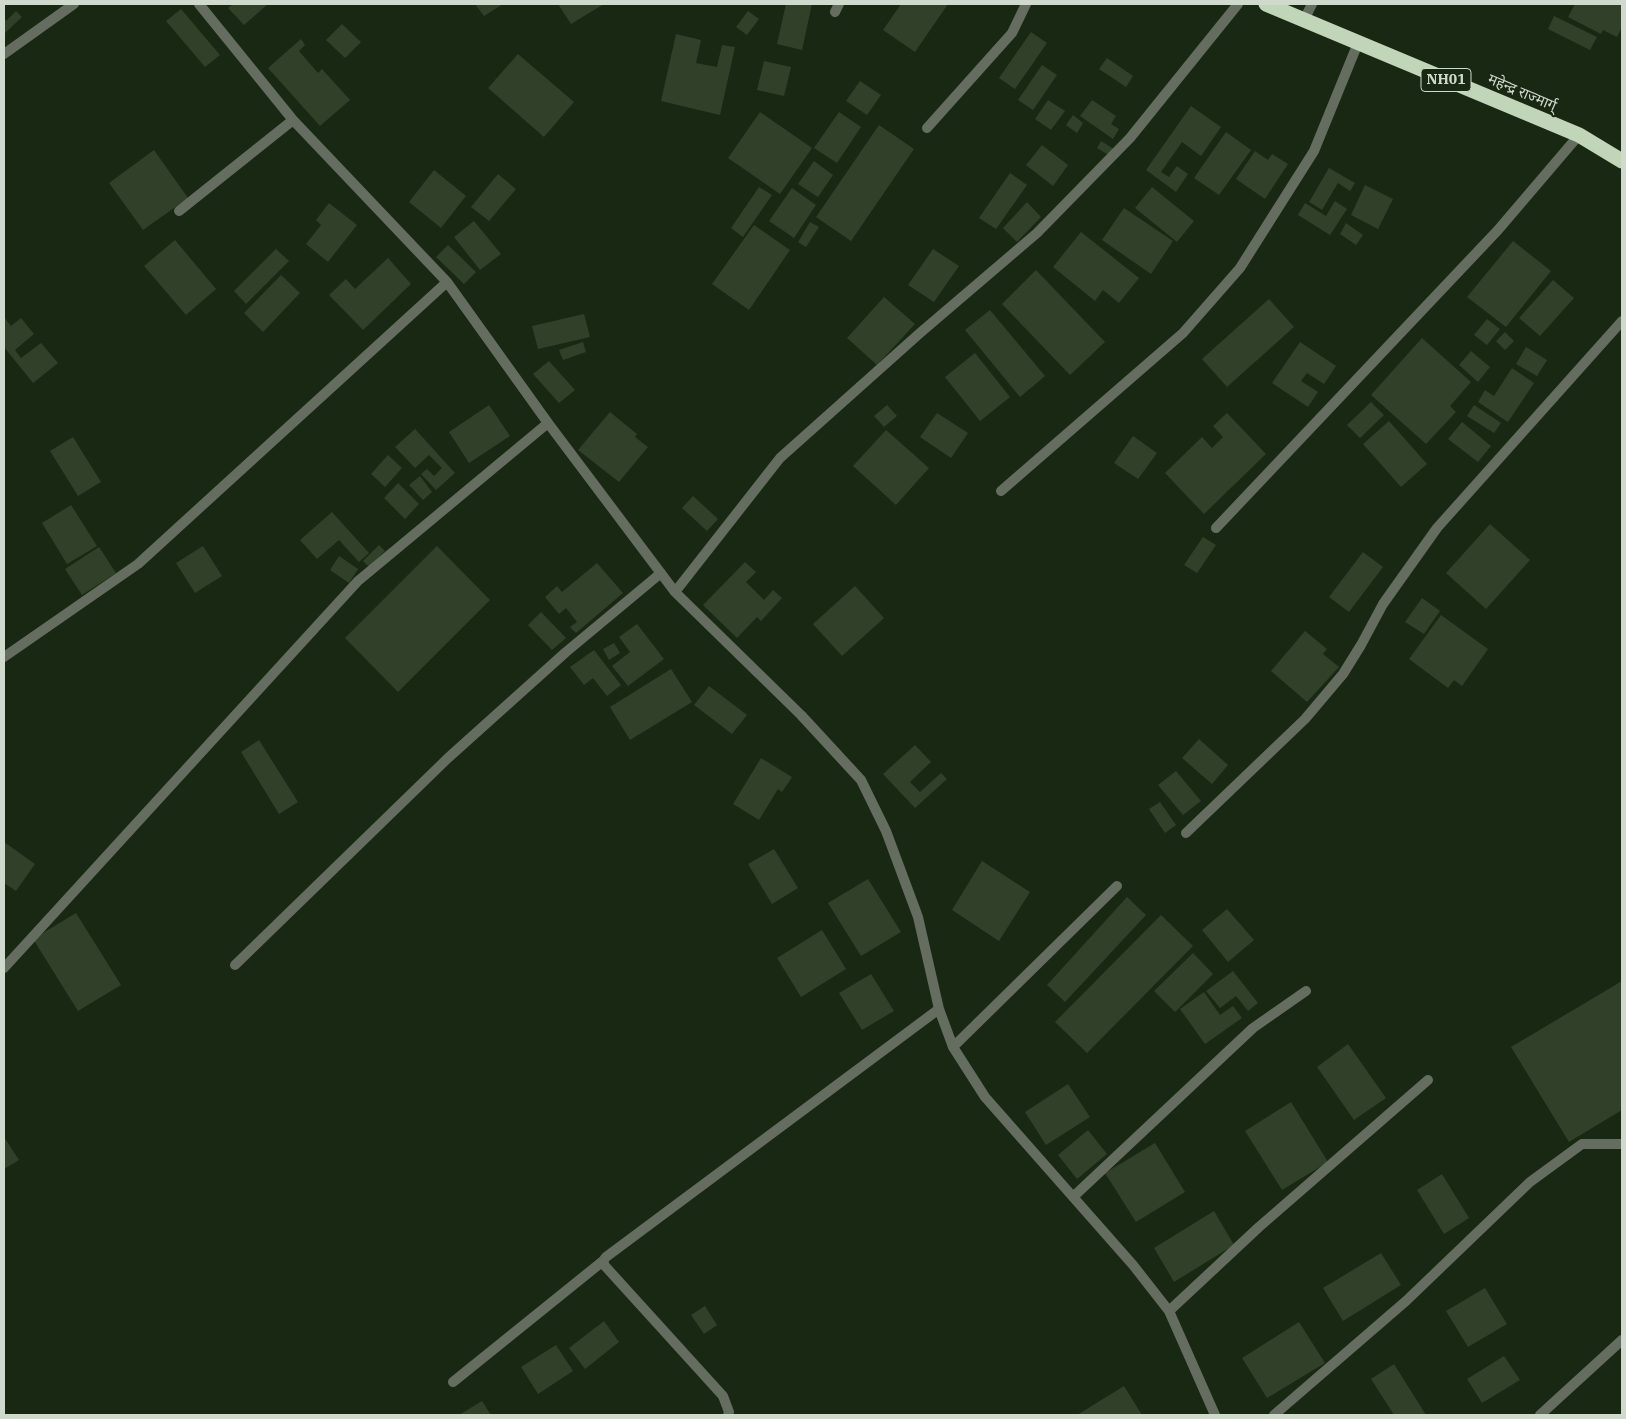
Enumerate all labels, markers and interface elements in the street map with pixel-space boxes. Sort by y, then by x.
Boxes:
road number: NH01 [1421,68,1471,92]
street label: महेन्द्र राज्मार्ग् [1485,70,1559,116]

